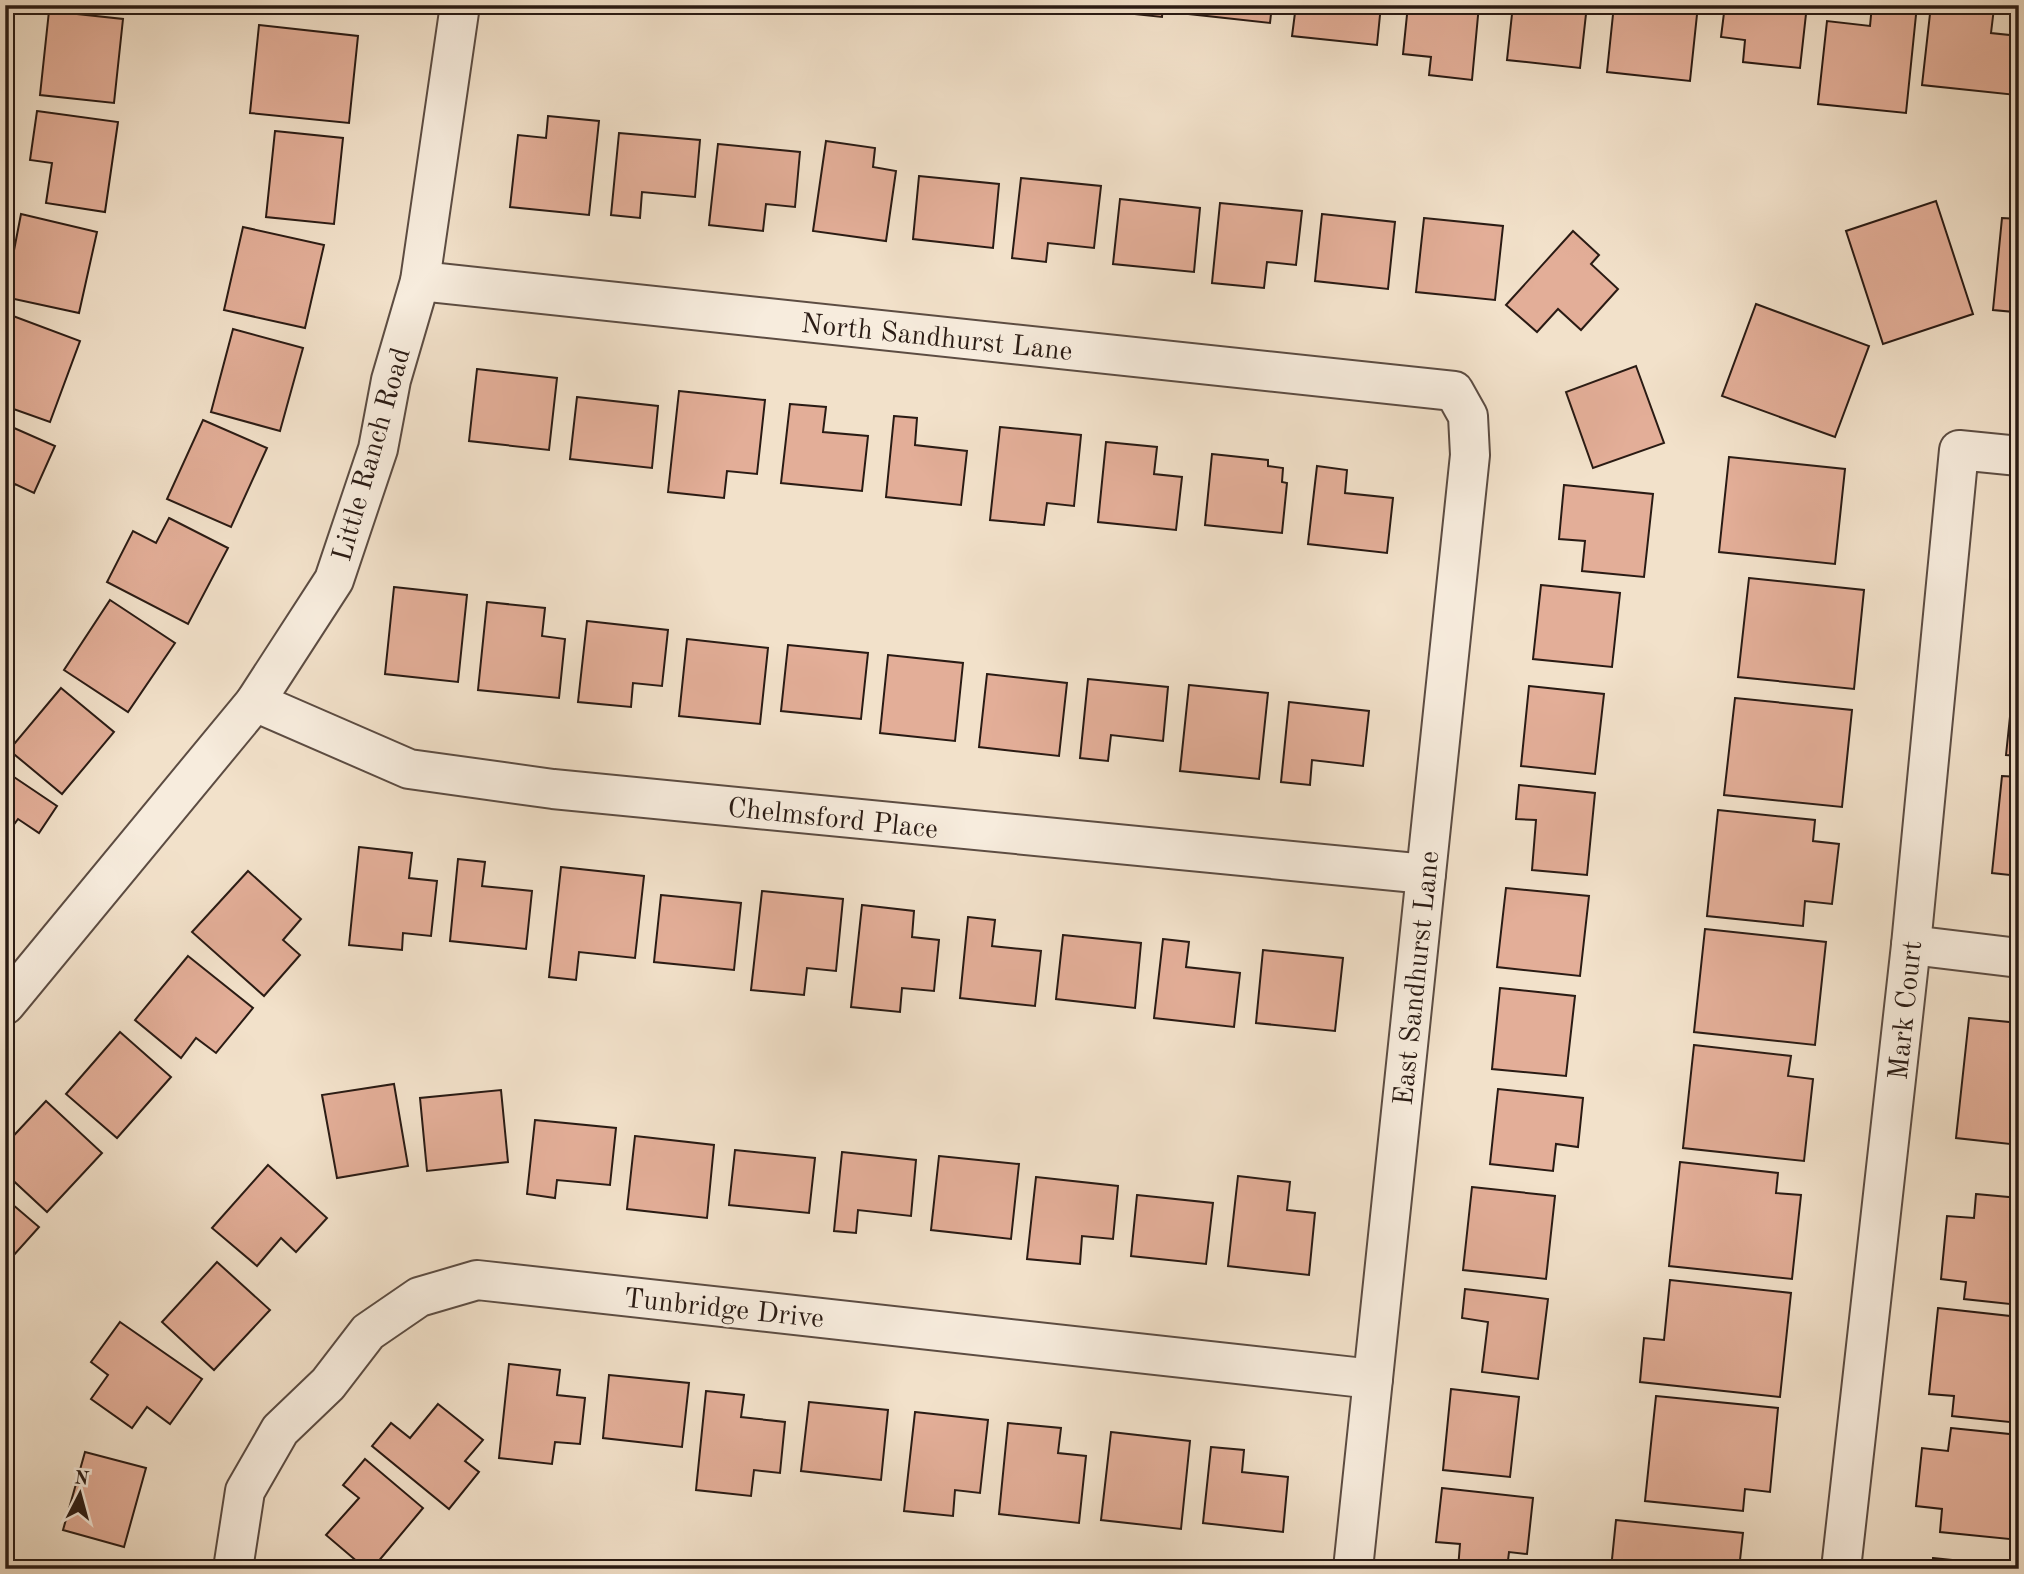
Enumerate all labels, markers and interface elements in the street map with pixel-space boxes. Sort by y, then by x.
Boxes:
street label: North Sandhurst Lane [800,311,1074,367]
street label: Little Ranch Road [329,345,417,565]
street label: Chelmsford Place [726,795,939,845]
street label: East Sandhurst Lane [1391,850,1445,1107]
street label: Mark Court [1886,939,1928,1081]
street label: Tunbridge Drive [622,1286,825,1334]
north arrow [46,1458,116,1528]
text: N [73,1469,90,1490]

